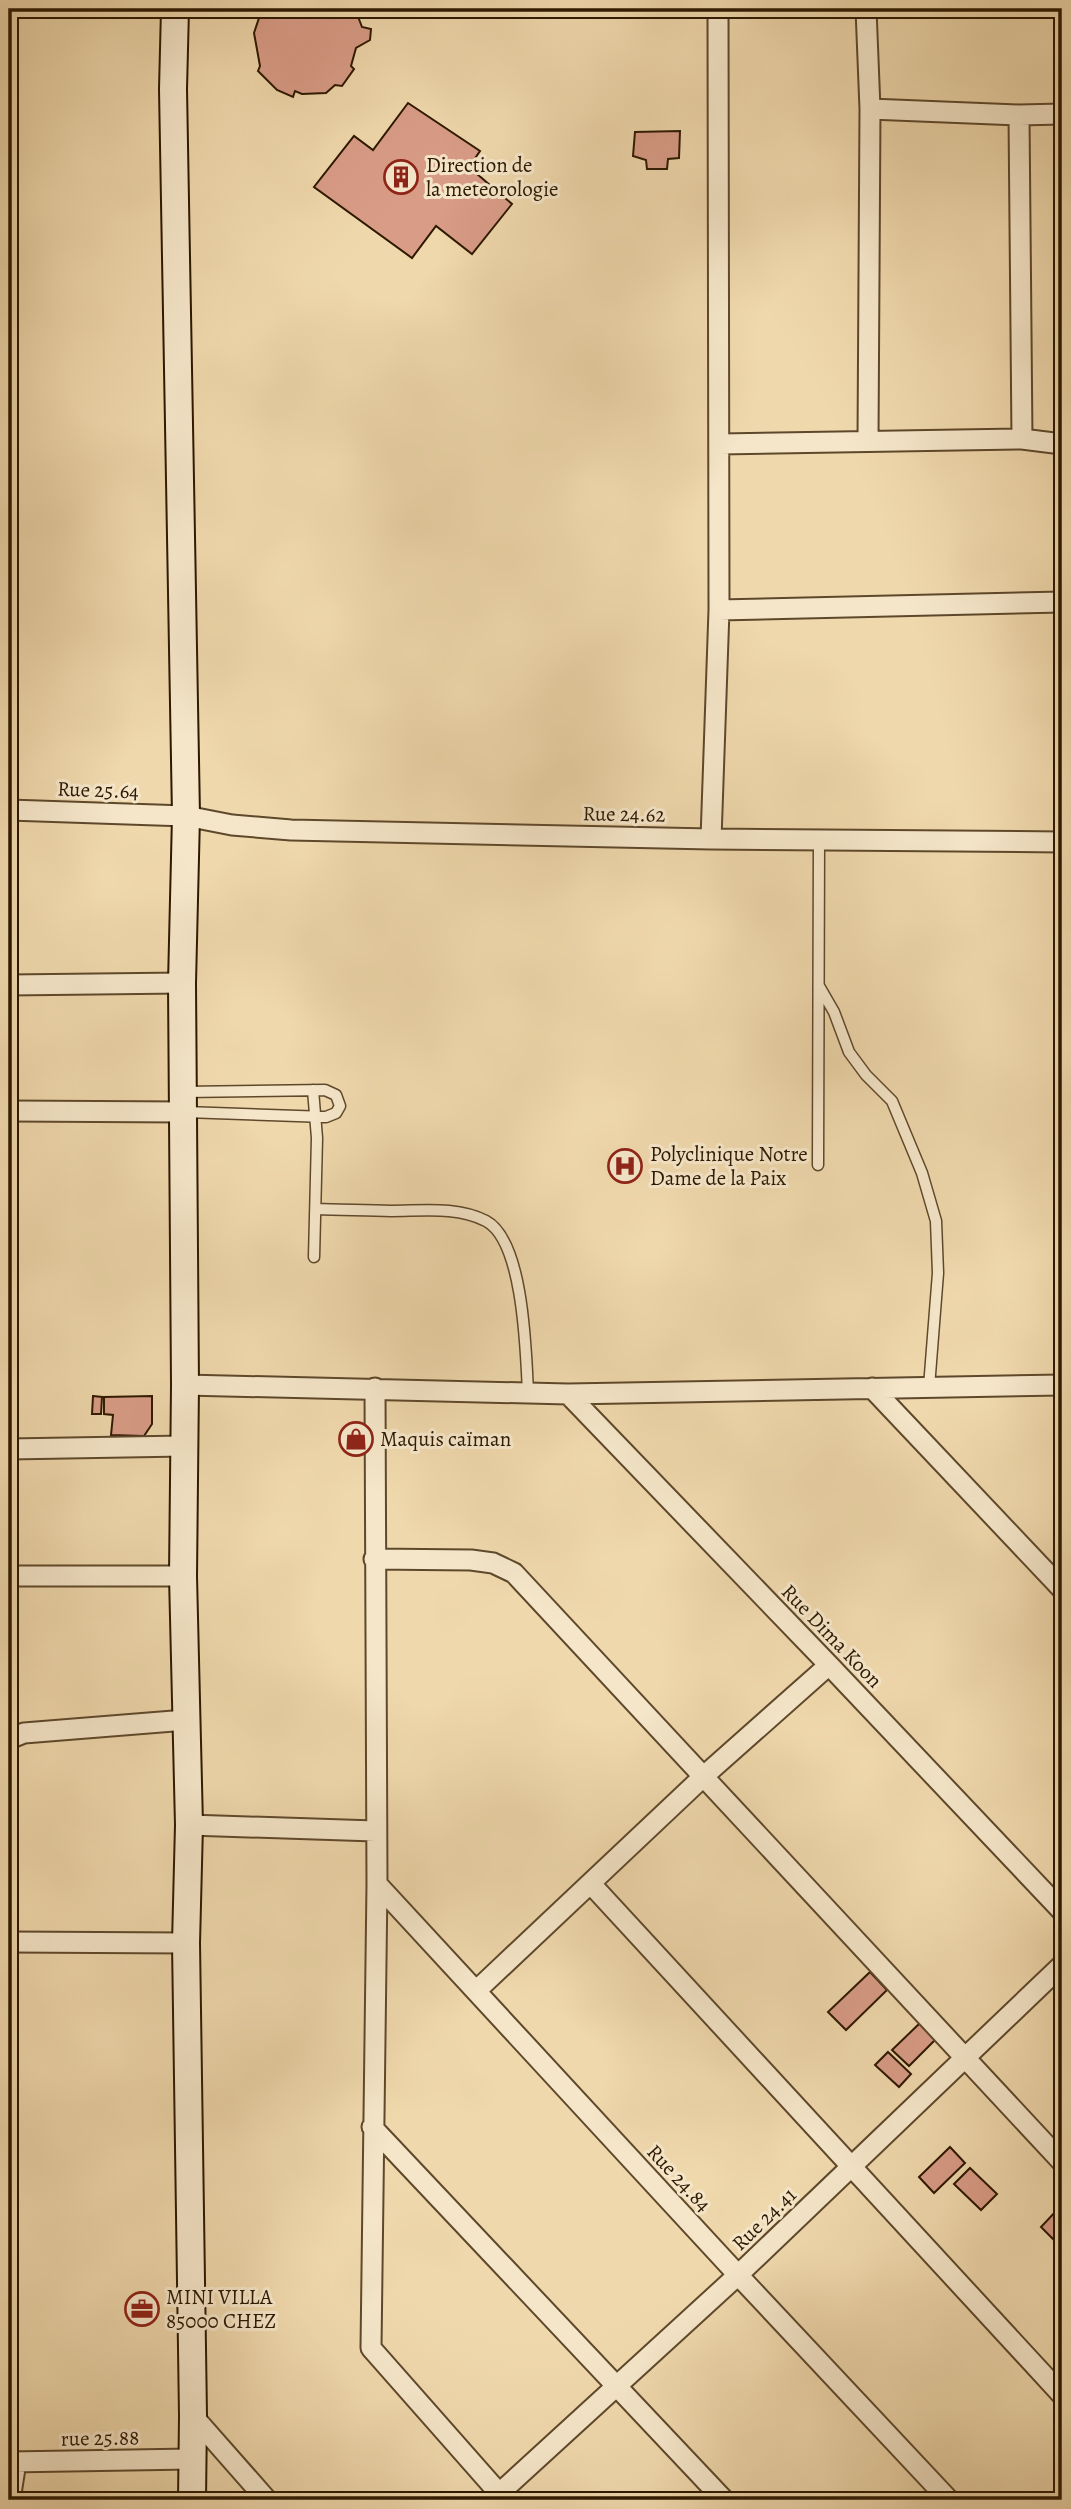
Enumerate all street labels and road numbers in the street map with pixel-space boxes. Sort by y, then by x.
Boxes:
street label: Rue 25.64 [57,775,139,805]
street label: Rue 24.62 [582,799,666,829]
street label: Rue Dima Koon [775,1578,889,1694]
street label: Rue 24.84 [641,2138,717,2218]
street label: Rue 24.41 [726,2181,802,2257]
street label: rue 25.88 [60,2423,140,2453]

